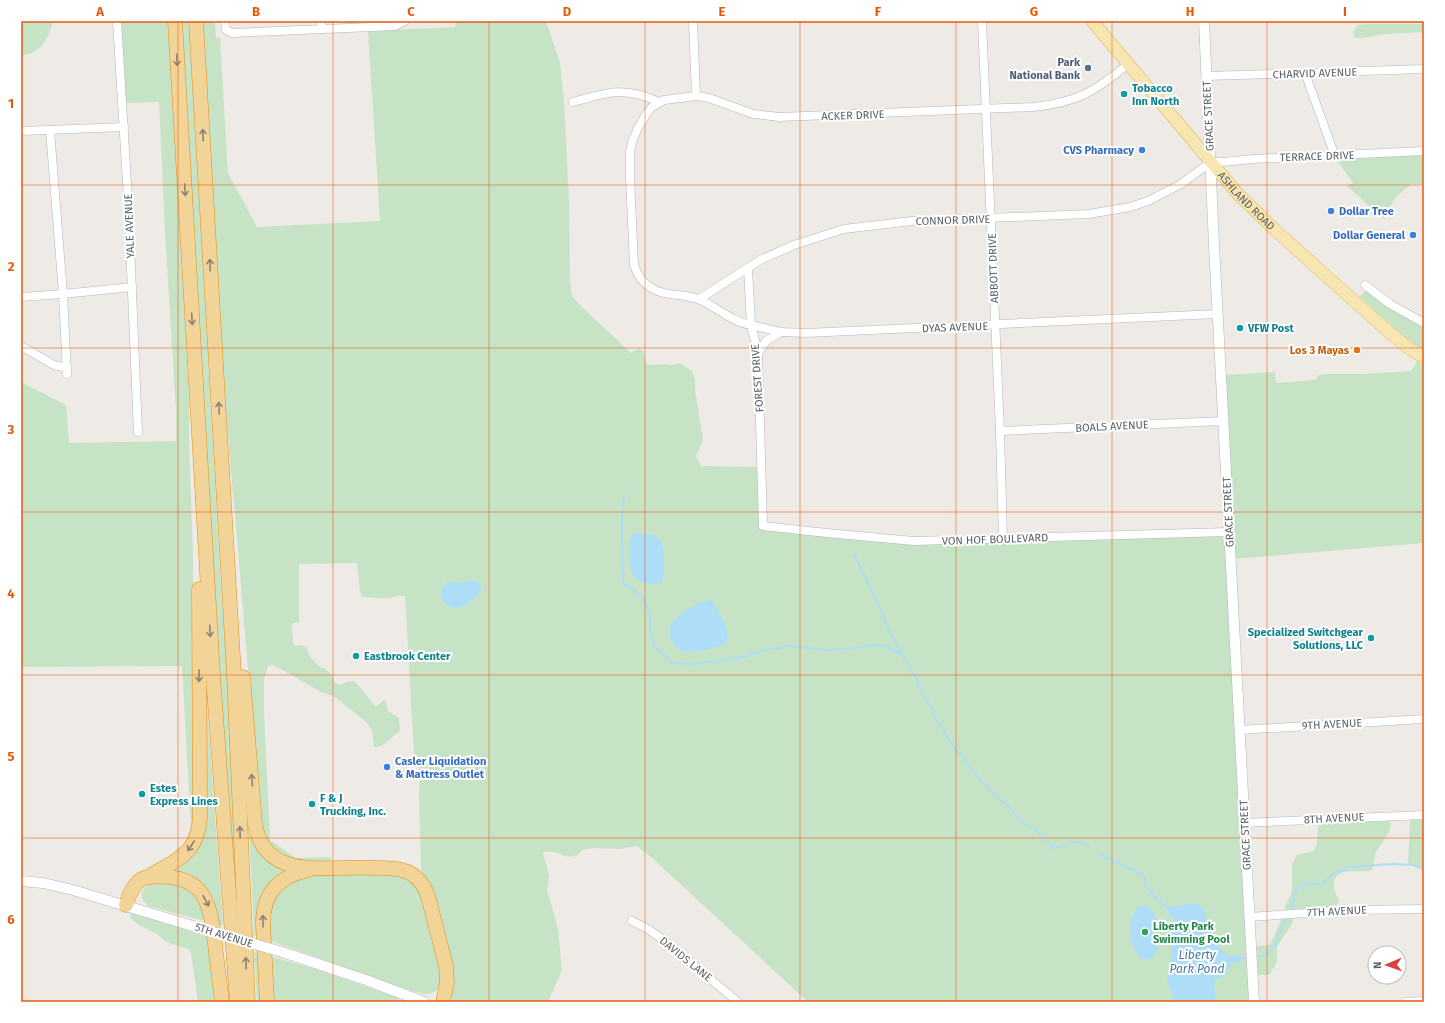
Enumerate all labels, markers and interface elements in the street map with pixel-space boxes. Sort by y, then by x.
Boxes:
text: A [95,4,104,19]
text: B [252,4,260,19]
text: C [407,4,415,19]
text: D [563,4,572,19]
text: E [719,4,726,19]
text: F [875,4,882,19]
text: G [1030,4,1038,19]
text: H [1186,4,1194,19]
text: I [1343,4,1347,19]
one-way arrow [173,53,181,66]
place label: Park National Bank [1010,56,1081,82]
marker: Park National Bank [1083,63,1093,73]
street label: CHARVID AVENUE [1272,66,1358,81]
street label: GRACE STREET [1200,80,1217,151]
place label: Tobacco Inn North [1132,82,1179,108]
marker: Tobacco Inn North [1119,89,1129,99]
text: 1 [8,96,14,111]
street label: ACKER DRIVE [821,108,885,123]
one-way arrow [199,129,206,142]
place label: CVS Pharmacy [1063,144,1134,157]
marker: CVS Pharmacy [1137,145,1147,155]
street label: TERRACE DRIVE [1279,149,1355,164]
street label: ASHLAND ROAD [1215,169,1277,233]
one-way arrow [181,183,188,196]
street label: YALE AVENUE [122,193,137,259]
place label: Dollar Tree [1339,205,1394,218]
marker: Dollar Tree [1326,206,1336,216]
street label: CONNOR DRIVE [915,213,991,228]
place label: Dollar General [1333,229,1406,242]
marker: Dollar General [1408,230,1418,240]
street label: ABBOTT DRIVE [986,233,1001,303]
text: 2 [8,259,15,274]
one-way arrow [207,259,214,272]
one-way arrow [188,313,196,326]
street label: DYAS AVENUE [922,320,988,335]
place label: VFW Post [1247,322,1295,335]
marker: VFW Post [1235,323,1245,333]
street label: FOREST DRIVE [749,343,766,413]
place label: Los 3 Mayas [1290,344,1350,357]
marker: Los 3 Mayas [1352,345,1362,355]
one-way arrow [215,402,222,415]
street label: BOALS AVENUE [1075,418,1149,435]
text: 3 [7,422,15,437]
street label: GRACE STREET [1220,476,1237,547]
street label: VON HOF BOULEVARD [942,531,1048,548]
text: 4 [7,586,15,601]
one-way arrow [207,624,214,637]
place label: Specialized Switchgear Solutions, LLC [1248,626,1364,652]
marker: Specialized Switchgear Solutions, LLC [1366,633,1376,643]
place label: Eastbrook Center [364,650,451,663]
marker: Eastbrook Center [351,651,361,661]
one-way arrow [195,669,203,682]
street label: 9TH AVENUE [1301,716,1363,733]
text: 5 [8,749,15,764]
place label: Casler Liquidation & Mattress Outlet [395,755,486,781]
marker: Casler Liquidation & Mattress Outlet [382,762,392,772]
one-way arrow [248,774,255,787]
place label: Estes Express Lines [150,782,218,808]
marker: Estes Express Lines [137,789,147,799]
place label: F & J Trucking, Inc. [320,792,386,818]
marker: F & J Trucking, Inc. [307,799,317,809]
street label: GRACE STREET [1237,799,1254,870]
street label: 8TH AVENUE [1303,810,1365,827]
one-way arrow [237,826,244,839]
one-way arrow [187,840,195,851]
one-way arrow [202,895,210,907]
street label: 7TH AVENUE [1307,903,1367,920]
text: 6 [7,912,15,927]
one-way arrow [259,915,267,928]
street label: 5TH AVENUE [193,920,255,950]
place label: Liberty Park Swimming Pool [1153,920,1230,946]
marker: Liberty Park Swimming Pool [1140,927,1150,937]
street label: DAVIDS LANE [657,934,715,985]
north arrow [1367,945,1407,985]
water label: Liberty Park Pond [1169,948,1225,976]
one-way arrow [242,957,250,970]
text: N [1371,961,1384,969]

